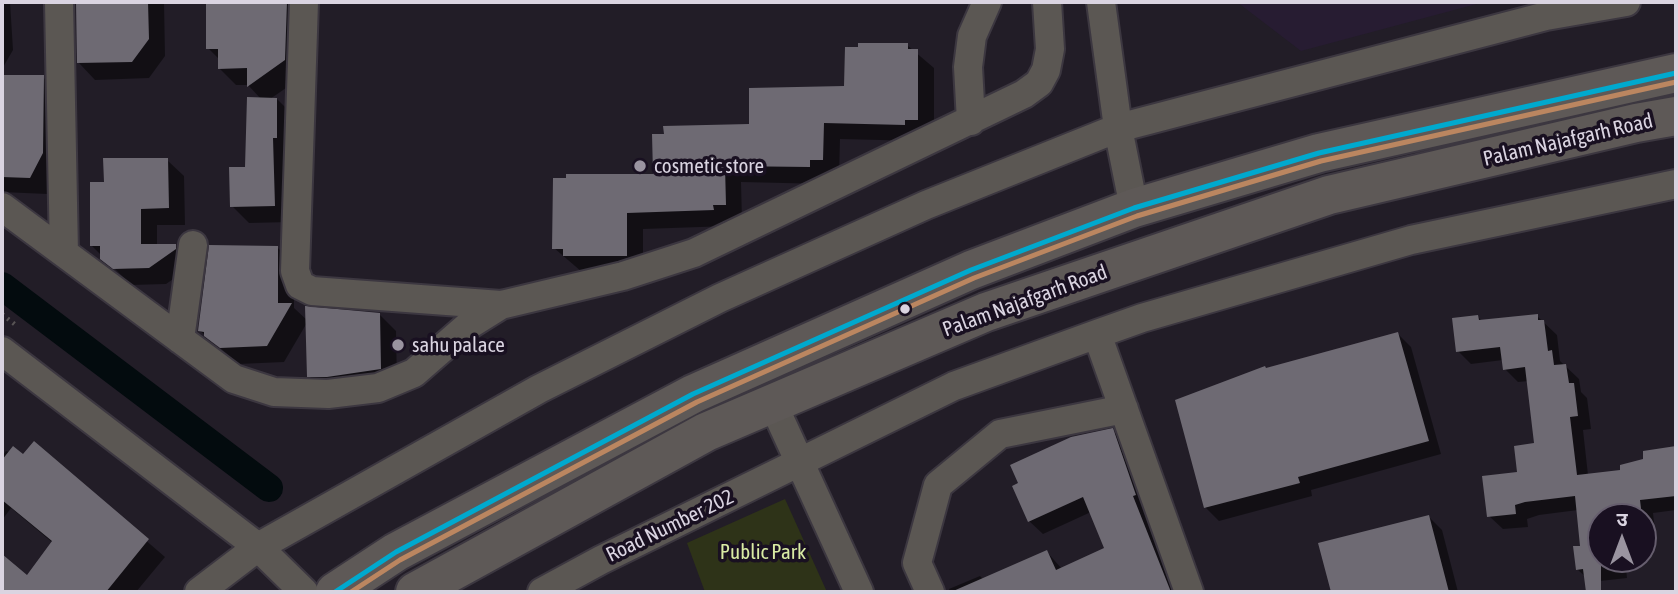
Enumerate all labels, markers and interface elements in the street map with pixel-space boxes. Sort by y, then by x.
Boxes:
street label: Palam Najafgarh Road [1481,108,1655,172]
place label: cosmetic store [654,153,764,179]
marker: cosmetic store [632,158,648,174]
street label: Palam Najafgarh Road [939,260,1111,342]
unlabelled marker [898,302,912,316]
place label: sahu palace [412,332,505,358]
marker: sahu palace [390,337,406,353]
street label: Road Number 202 [602,484,738,568]
north arrow [1587,503,1657,573]
text: उ [1616,508,1628,530]
park label: Public Park [720,539,806,565]

